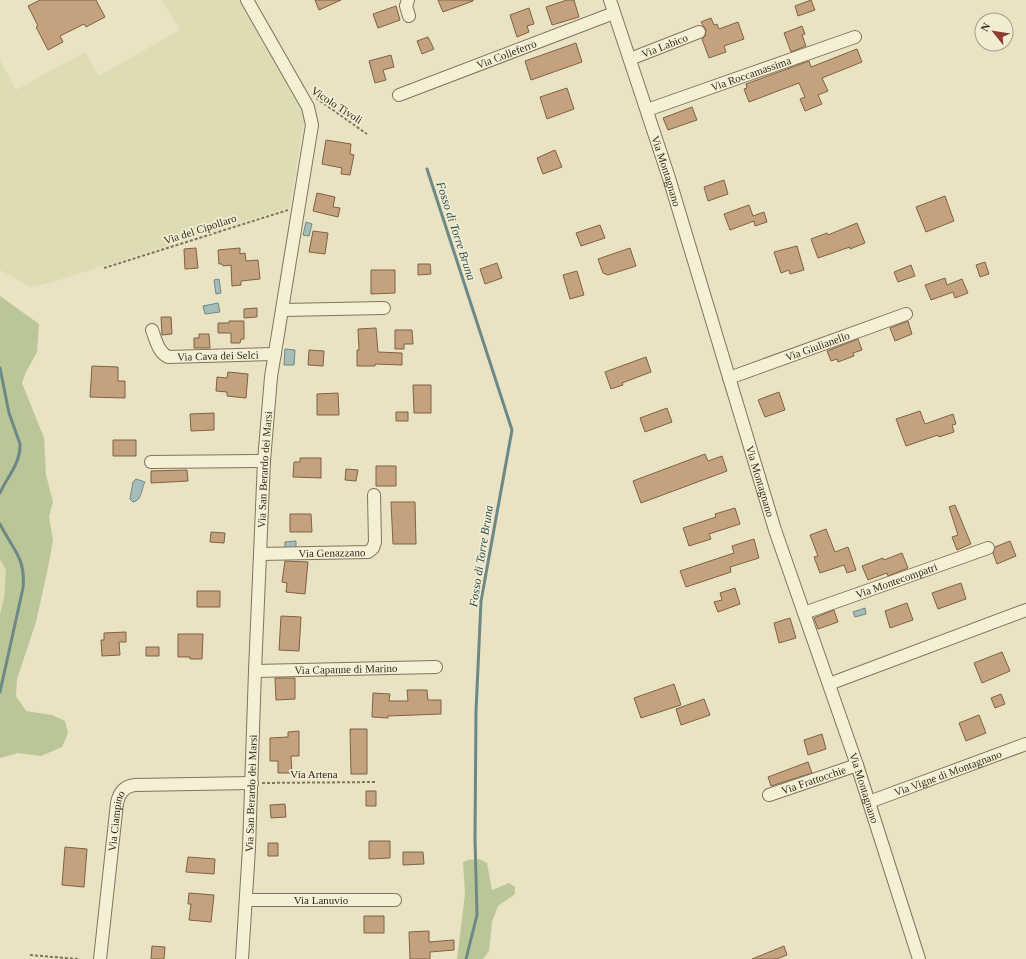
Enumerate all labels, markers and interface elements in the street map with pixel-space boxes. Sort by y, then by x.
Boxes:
north arrow [974,12,1014,52]
text: N [978,21,993,33]
street label: Via Labico [640,31,690,60]
street label: Via Colleferro [475,37,539,71]
street label: Via Roccamassima [709,54,793,93]
street label: Vicolo Tivoli [309,84,365,126]
street label: Via Montagnano [649,134,683,208]
water label: Fosso di Torre Bruna [433,179,479,282]
street label: Via del Cipollaro [162,211,238,246]
street label: Via Giulianello [784,329,852,363]
street label: Via Cava dei Selci [177,348,259,363]
street label: Via San Berardo dei Marsi [255,411,274,528]
street label: Via Montagnano [744,444,777,518]
water label: Fosso di Torre Bruna [466,504,496,609]
street label: Via Genazzano [298,546,366,559]
street label: Via Montecompatri [854,560,939,600]
street label: Via Capanne di Marino [294,662,398,676]
street label: Via San Berardo dei Marsi [243,734,259,852]
street label: Via Vigne di Montagnano [892,747,1004,798]
street label: Via Montagnano [847,751,881,825]
street label: Via Frattocchie [780,763,847,796]
street label: Via Artena [290,768,338,780]
street label: Via Ciampino [106,788,127,852]
street label: Via Lanuvio [294,894,349,906]

